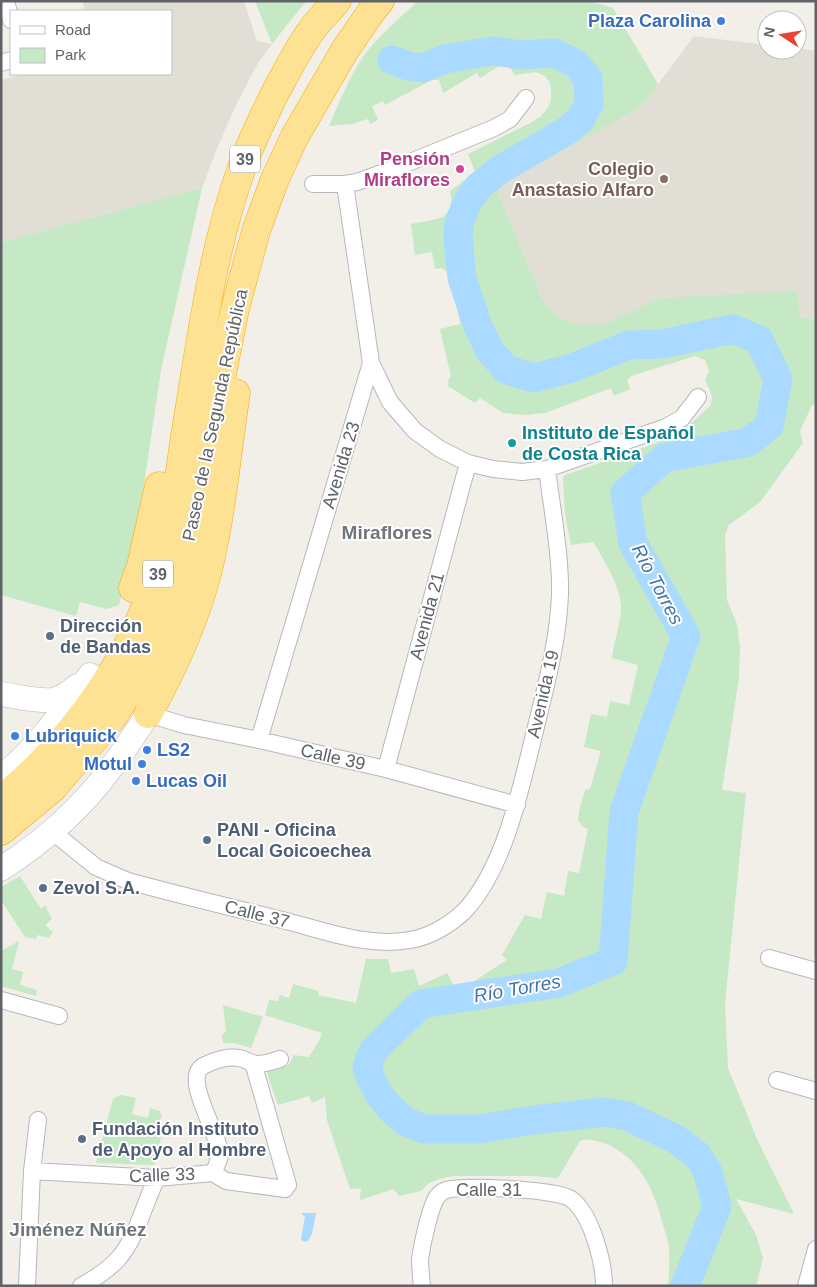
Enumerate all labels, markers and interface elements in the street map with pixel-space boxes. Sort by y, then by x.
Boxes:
legend [10,10,172,75]
north arrow [757,10,807,60]
place label: Plaza Carolina [588,11,712,31]
marker: Plaza Carolina [715,15,727,27]
text: Road [55,21,91,38]
text: N [760,26,778,39]
text: Park [55,46,86,63]
road number: 39 [230,146,260,172]
place label: Pensión Miraflores [364,149,450,190]
place label: Colegio Anastasio Alfaro [512,159,654,200]
marker: Pensión Miraflores [454,163,466,175]
marker: Colegio Anastasio Alfaro [658,173,670,185]
street label: Paseo de la Segunda República [178,286,252,543]
street label: Avenida 23 [318,419,364,511]
place label: Instituto de Español de Costa Rica [522,423,694,464]
marker: Instituto de Español de Costa Rica [506,437,518,449]
district label: Miraflores [342,522,432,543]
water label: Río Torres [628,540,688,628]
road number: 39 [143,560,173,588]
street label: Avenida 21 [406,570,448,662]
place label: Dirección de Bandas [60,616,151,657]
marker: Dirección de Bandas [44,630,56,642]
street label: Avenida 19 [523,648,563,740]
place label: Lubriquick [25,726,118,746]
marker: Lubriquick [9,730,21,742]
place label: LS2 [157,740,190,760]
street label: Calle 39 [299,740,367,774]
marker: LS2 [141,744,153,756]
place label: Motul [84,754,132,774]
marker: Motul [136,758,148,770]
place label: Lucas Oil [146,771,227,791]
marker: Lucas Oil [130,775,142,787]
place label: PANI - Oficina Local Goicoechea [217,820,372,861]
marker: PANI - Oficina Local Goicoechea [201,834,213,846]
place label: Zevol S.A. [53,878,140,898]
marker: Zevol S.A. [37,882,49,894]
street label: Calle 37 [223,896,291,932]
water label: Río Torres [472,970,563,1006]
place label: Fundación Instituto de Apoyo al Hombre [92,1119,266,1160]
marker: Fundación Instituto de Apoyo al Hombre [76,1133,88,1145]
street label: Calle 33 [129,1164,195,1186]
street label: Calle 31 [456,1180,522,1200]
district label: Jiménez Núñez [9,1219,147,1240]

